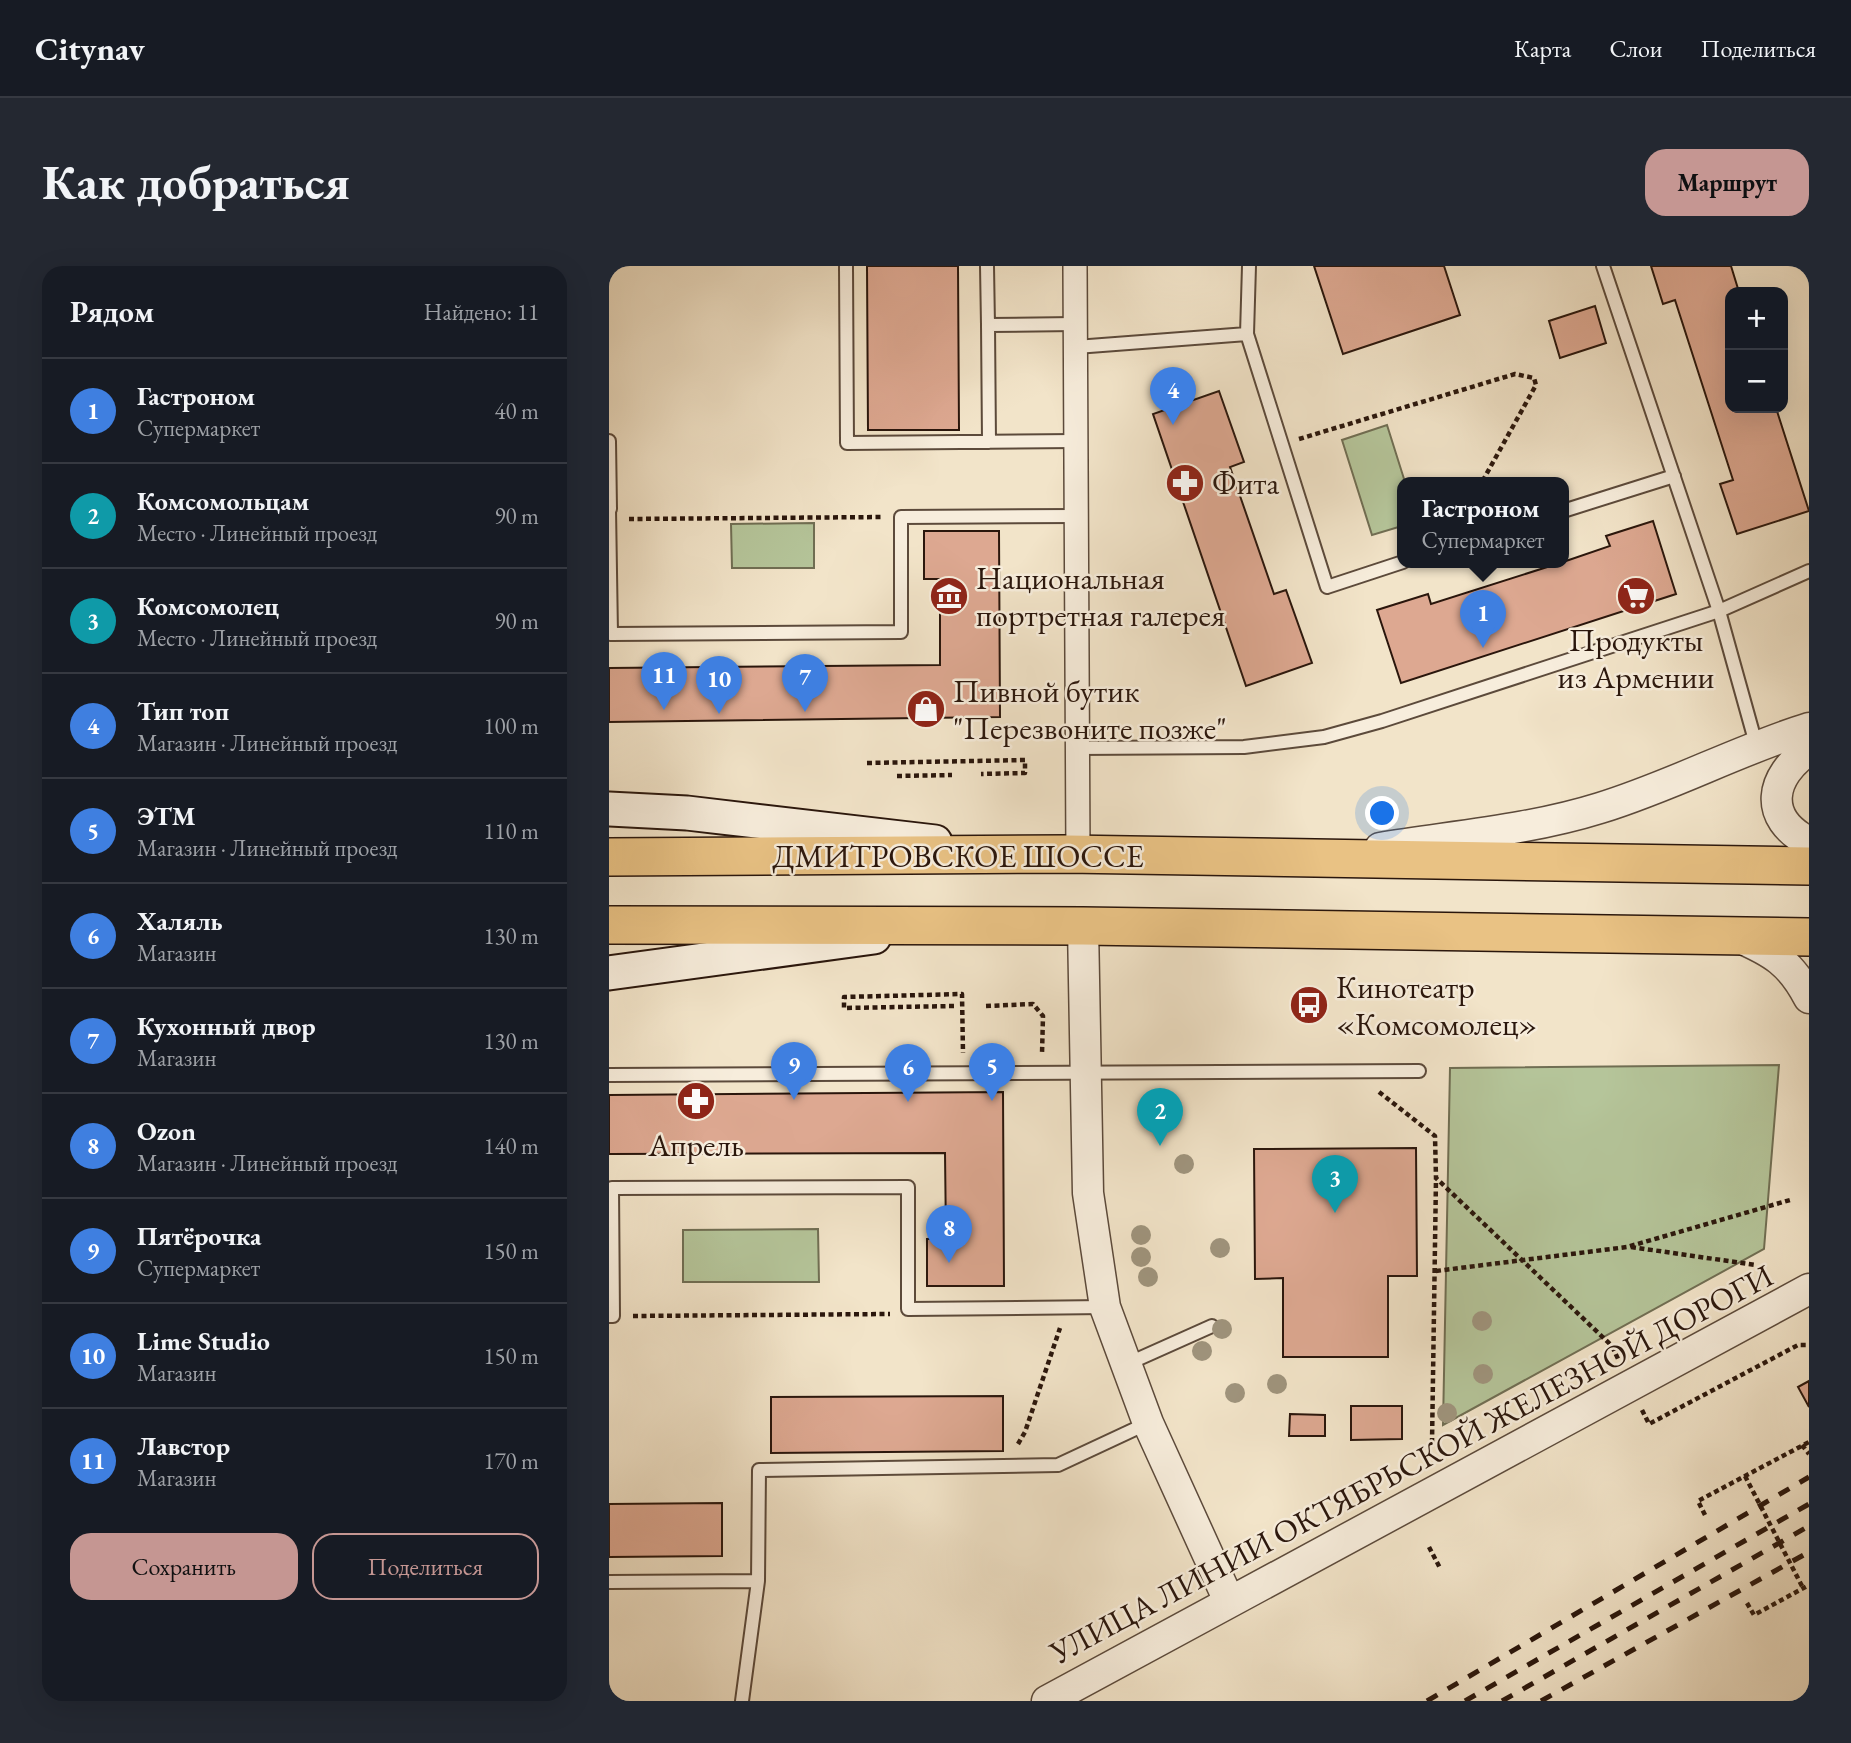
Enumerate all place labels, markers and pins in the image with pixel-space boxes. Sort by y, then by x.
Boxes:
pin: 4 [1150,367,1196,425]
pharmacy icon: Фита [1164,462,1206,504]
place label: Фита [1212,462,1279,504]
place label: Национальная портретная галерея [976,557,1225,636]
museum icon: Национальная портретная галерея [928,575,970,617]
supermarket icon: Продукты из Армении [1615,575,1657,617]
pin: 1 [1460,590,1506,648]
place label: Продукты из Армении [1558,619,1715,698]
pin: 11 [641,652,687,710]
pin: 7 [782,654,828,712]
pin: 10 [696,656,742,714]
place label: Пивной бутик "Перезвоните позже" [953,670,1227,749]
shop icon: Пивной бутик "Перезвоните позже" [905,688,947,730]
place label: Кинотеатр «Комсомолец» [1336,966,1537,1045]
bus stop icon: Кинотеатр «Комсомолец» [1288,984,1330,1026]
pin: 9 [771,1042,817,1100]
pin: 5 [969,1043,1015,1101]
pin: 6 [885,1044,931,1102]
pharmacy icon: Апрель [675,1080,717,1122]
pin: 2 [1137,1088,1183,1146]
place label: Апрель [647,1124,744,1166]
pin: 3 [1312,1155,1358,1213]
pin: 8 [926,1205,972,1263]

